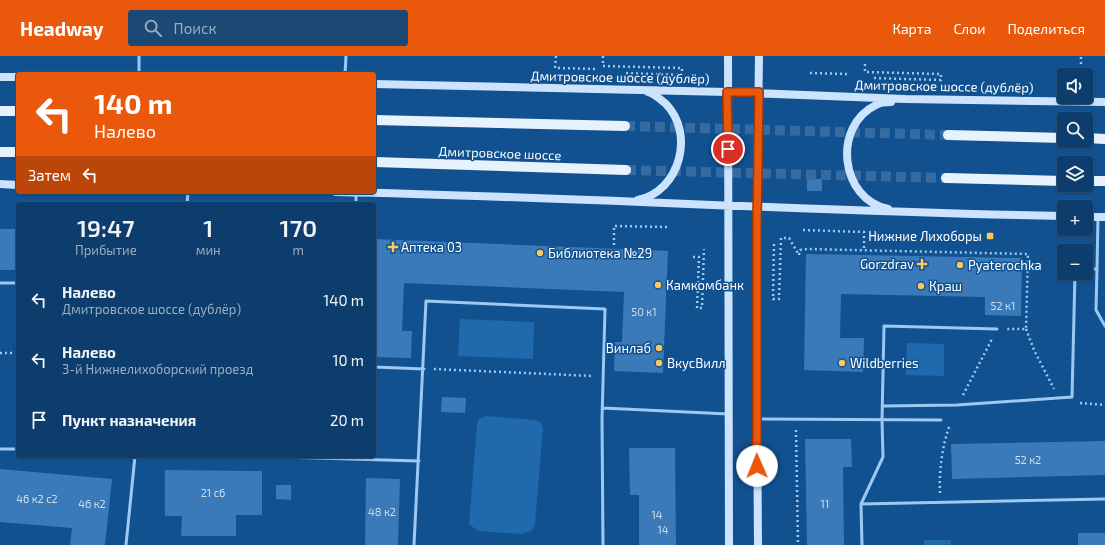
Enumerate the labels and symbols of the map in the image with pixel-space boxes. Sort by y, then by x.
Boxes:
street label: Дмитровское шоссе (дублёр) [530,67,710,87]
street label: Дмитровское шоссе (дублёр) [854,76,1034,96]
pin [711,132,745,166]
street label: Дмитровское шоссе [438,143,562,163]
place label: Нижние Лихоборы [868,228,982,244]
marker: Нижние Лихоборы [985,231,995,241]
place label: Аптека 03 [401,239,462,255]
marker: Аптека 03 [388,242,398,252]
place label: Библиотека №29 [548,245,652,261]
marker: Библиотека №29 [535,248,545,258]
place label: Gorzdrav [860,256,914,272]
place label: Pyaterochka [968,257,1042,273]
marker: Gorzdrav [917,259,927,269]
marker: Pyaterochka [955,260,965,270]
place label: Камкомбанк [666,277,744,293]
place label: Краш [929,278,962,294]
marker: Камкомбанк [653,280,663,290]
marker: Краш [916,281,926,291]
house number: 52 к1 [991,299,1015,312]
house number: 50 к1 [631,305,657,318]
place label: Винлаб [606,340,651,356]
marker: Винлаб [654,343,664,353]
place label: ВкусВилл [667,355,726,371]
place label: Wildberries [850,355,918,371]
marker: ВкусВилл [654,358,664,368]
marker: Wildberries [837,358,847,368]
position arrow [736,445,778,487]
house number: 52 к2 [1015,453,1041,466]
house number: 21 с6 [201,486,225,499]
house number: 46 к2 с2 [16,492,58,505]
house number: 46 к2 [78,497,106,510]
house number: 11 [821,497,829,510]
house number: 48 к2 [368,505,396,518]
house number: 14 [651,508,663,521]
house number: 14 [657,523,669,536]

